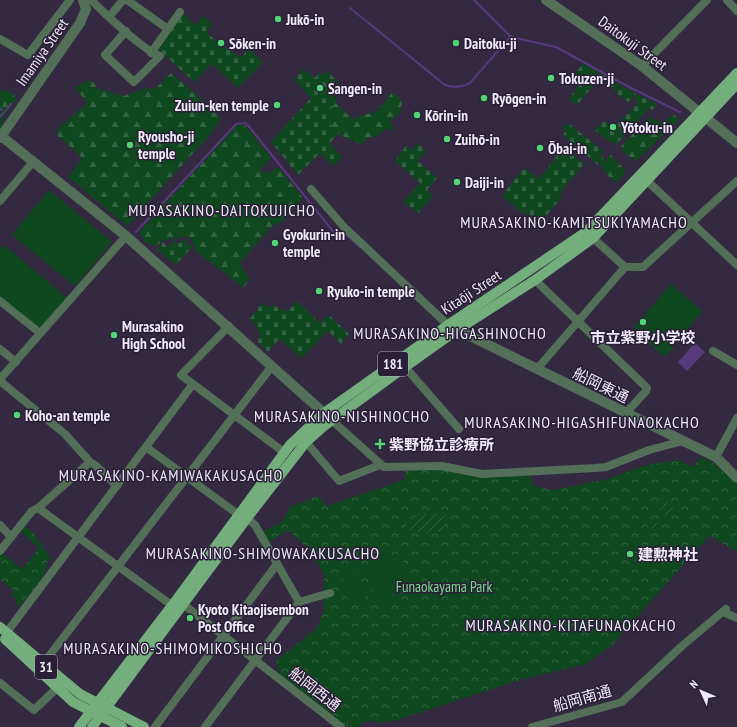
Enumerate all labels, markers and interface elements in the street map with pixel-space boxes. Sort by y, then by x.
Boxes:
place label: Jukō-in [285,10,325,29]
street label: Daitokuji Street [595,12,671,74]
marker: Jukō-in [273,14,283,24]
street label: Imamiya Street [12,15,72,89]
place label: Sōken-in [229,34,276,53]
place label: Daitoku-ji [464,34,517,53]
marker: Sōken-in [216,38,226,48]
marker: Daitoku-ji [451,38,461,48]
place label: Tokuzen-ji [559,69,614,88]
marker: Tokuzen-ji [546,73,556,83]
place label: Sangen-in [328,79,382,98]
marker: Sangen-in [315,83,325,93]
place label: Ryōgen-in [492,89,547,108]
marker: Ryōgen-in [479,93,489,103]
place label: Zuiun-ken temple [175,96,269,115]
marker: Zuiun-ken temple [272,100,282,110]
place label: Kōrin-in [425,106,468,125]
marker: Kōrin-in [412,110,422,120]
place label: Yōtoku-in [620,118,673,137]
marker: Yōtoku-in [608,122,618,132]
place label: Ryousho-ji temple [138,127,194,163]
place label: Zuihō-in [455,130,500,149]
marker: Zuihō-in [442,134,452,144]
place label: Ōbai-in [548,139,587,158]
marker: Ryousho-ji temple [125,140,135,150]
marker: Ōbai-in [535,143,545,153]
place label: Daiji-in [465,173,504,192]
marker: Daiji-in [452,177,462,187]
district label: MURASAKINO-DAITOKUJICHO [128,200,316,220]
district label: MURASAKINO-KAMITSUKIYAMACHO [460,212,688,232]
place label: Gyokurin-in temple [283,225,345,261]
marker: Gyokurin-in temple [270,238,280,248]
street label: Kitaōji Street [437,266,505,318]
place label: Ryuko-in temple [327,282,415,301]
marker: Ryuko-in temple [314,286,324,296]
place label: Murasakino High School [122,317,186,353]
marker: 市立紫野小学校 [638,317,648,327]
district label: MURASAKINO-HIGASHINOCHO [353,323,547,343]
place label: 市立紫野小学校 [590,328,696,347]
marker: Murasakino High School [109,330,119,340]
road number: 181 [378,352,408,376]
street label: 船岡東通 [570,363,632,407]
place label: Koho-an temple [25,406,110,425]
district label: MURASAKINO-NISHINOCHO [254,406,430,426]
marker: Koho-an temple [12,410,22,420]
district label: MURASAKINO-HIGASHIFUNAOKACHO [464,412,700,432]
place label: 紫野協立診療所 [389,435,494,454]
marker: 紫野協立診療所 [374,438,386,450]
district label: MURASAKINO-KAMIWAKAKUSACHO [59,465,283,485]
district label: MURASAKINO-SHIMOWAKAKUSACHO [146,543,380,563]
place label: 建勲神社 [638,545,698,564]
marker: 建勲神社 [625,549,635,559]
park label: Funaokayama Park [396,577,492,596]
place label: Kyoto Kitaojisembon Post Office [198,600,309,636]
marker: Kyoto Kitaojisembon Post Office [185,613,195,623]
district label: MURASAKINO-KITAFUNAOKACHO [466,615,676,635]
district label: MURASAKINO-SHIMOMIKOSHICHO [63,638,283,658]
road number: 31 [35,655,57,679]
street label: 船岡西通 [286,663,344,715]
north arrow [681,671,721,711]
text: N [687,677,701,691]
street label: 船岡南通 [551,681,613,715]

